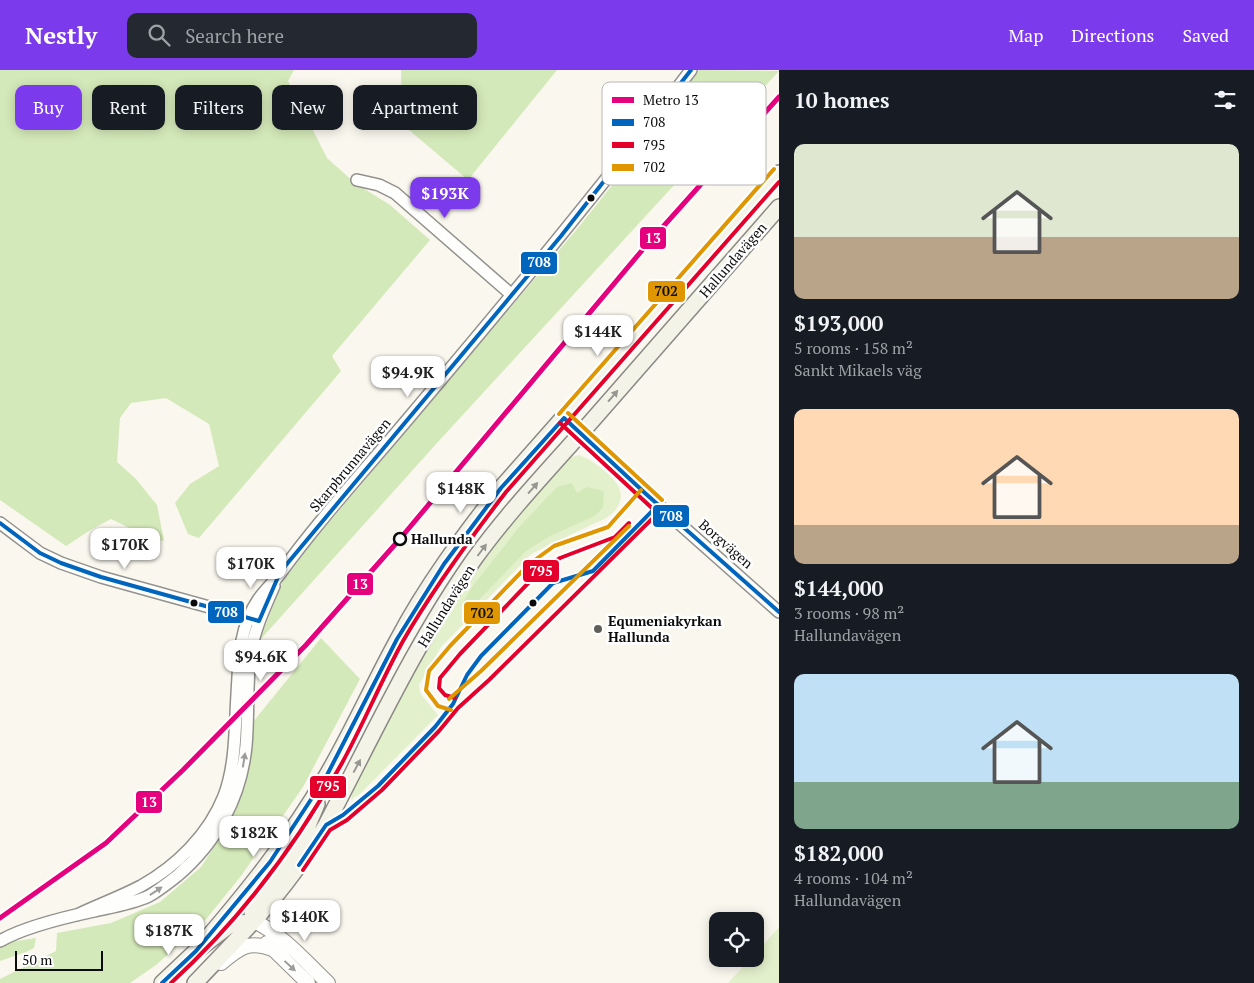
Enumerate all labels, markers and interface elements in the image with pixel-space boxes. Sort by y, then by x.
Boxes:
search box [127,13,477,58]
text: Nestly [25,19,97,51]
icon: search [145,21,173,49]
text: Search here [185,23,284,48]
text: Map [1008,23,1043,47]
text: Directions [1071,23,1154,47]
text: Saved [1182,23,1229,47]
legend [602,82,766,185]
chip: Buy [15,85,82,130]
chip: Rent [92,85,165,130]
chip: Filters [175,85,262,130]
chip: New [272,85,343,130]
chip: Apartment [353,85,477,130]
text: 10 homes [794,86,890,114]
icon: filters [1211,86,1239,114]
text: Metro 13 [643,90,699,109]
text: 708 [643,112,665,131]
text: 795 [643,135,665,154]
text: 702 [643,157,665,176]
pin: $193K [410,176,480,219]
icon: home [972,177,1062,267]
text: $193K [421,182,469,204]
unlabelled marker [586,193,596,203]
street label: Hallundavägen [695,218,771,301]
line badge: 13 [639,226,667,250]
text: 13 [645,228,661,247]
line badge: 708 [520,251,558,275]
text: 708 [527,252,551,271]
line badge: 702 [647,280,686,303]
text: 702 [654,281,678,300]
text: $193,000 [794,309,883,337]
pin: $144K [563,314,633,357]
text: $144K [574,320,622,342]
text: 5 rooms · 158 m² [794,337,913,359]
pin: $94.9K [367,356,449,398]
text: Sankt Mikaels väg [794,359,922,381]
text: $94.9K [382,361,434,383]
one-way arrow [608,390,619,403]
street label: Skarpbrunnavägen [305,413,395,515]
icon: home [972,442,1062,532]
pin: $148K [426,472,496,514]
text: $148K [437,477,485,499]
one-way arrow [527,481,538,494]
line badge: 708 [652,504,690,528]
text: 708 [659,506,683,525]
street label: Borgvägen [695,515,758,573]
pin: $170K [90,528,160,570]
place label: Hallunda [411,529,473,548]
marker: Hallunda [393,532,407,546]
text: $170K [101,533,149,555]
one-way arrow [476,544,487,557]
pin: $170K [216,546,286,589]
text: $170K [227,552,275,574]
line badge: 795 [522,559,560,583]
street label: Hallundavägen [413,560,479,651]
text: 795 [529,561,553,580]
line badge: 13 [346,572,374,596]
text: 13 [352,574,368,593]
text: $144,000 [794,574,883,602]
unlabelled marker [189,598,199,608]
unlabelled marker [528,598,538,608]
line badge: 708 [207,600,245,624]
line badge: 702 [463,601,501,625]
text: 708 [214,602,238,621]
text: 3 rooms · 98 m² [794,602,904,624]
text: 702 [470,603,494,622]
place label: Equmeniakyrkan Hallunda [608,611,722,646]
marker: Equmeniakyrkan Hallunda [592,623,604,635]
text: Hallundavägen [794,624,901,646]
pin: $94.6K [220,640,302,682]
text: $94.6K [235,645,287,667]
icon: home [972,707,1062,797]
one-way arrow [240,752,248,768]
one-way arrow [353,759,361,773]
line badge: 795 [309,775,347,799]
text: 795 [316,776,340,795]
line badge: 13 [135,790,163,814]
text: 13 [141,792,157,811]
pin: $182K [219,816,289,858]
text: $182K [230,821,278,843]
text: $182,000 [794,839,883,867]
text: 4 rooms · 104 m² [794,867,913,889]
one-way arrow [149,886,163,896]
text: Hallundavägen [794,889,901,911]
pin: $140K [270,900,340,942]
text: $140K [281,905,329,927]
map controls [709,912,764,967]
button: locate [709,912,764,967]
pin: $187K [134,914,204,956]
text: $187K [145,919,193,941]
scale bar [15,948,102,971]
text: 50 m [22,950,52,969]
one-way arrow [284,960,296,972]

